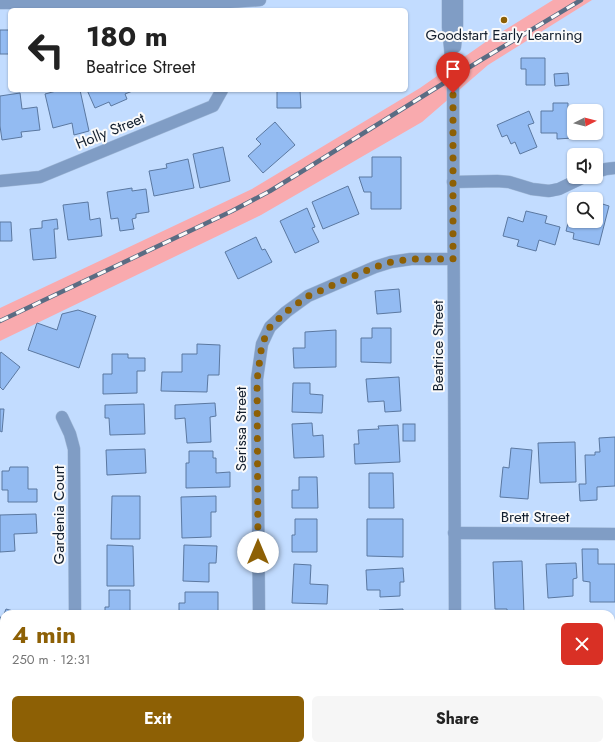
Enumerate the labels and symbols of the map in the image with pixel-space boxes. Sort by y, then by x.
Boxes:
marker: Goodstart Early Learning [499,15,509,25]
place label: Goodstart Early Learning [426,24,582,46]
pin [436,52,470,93]
north arrow [567,104,603,140]
street label: Holly Street [72,107,148,155]
street label: Beatrice Street [427,300,449,392]
street label: Serissa Street [230,386,252,471]
street label: Gardenia Court [48,465,70,564]
street label: Brett Street [501,506,570,528]
position arrow [237,531,279,573]

